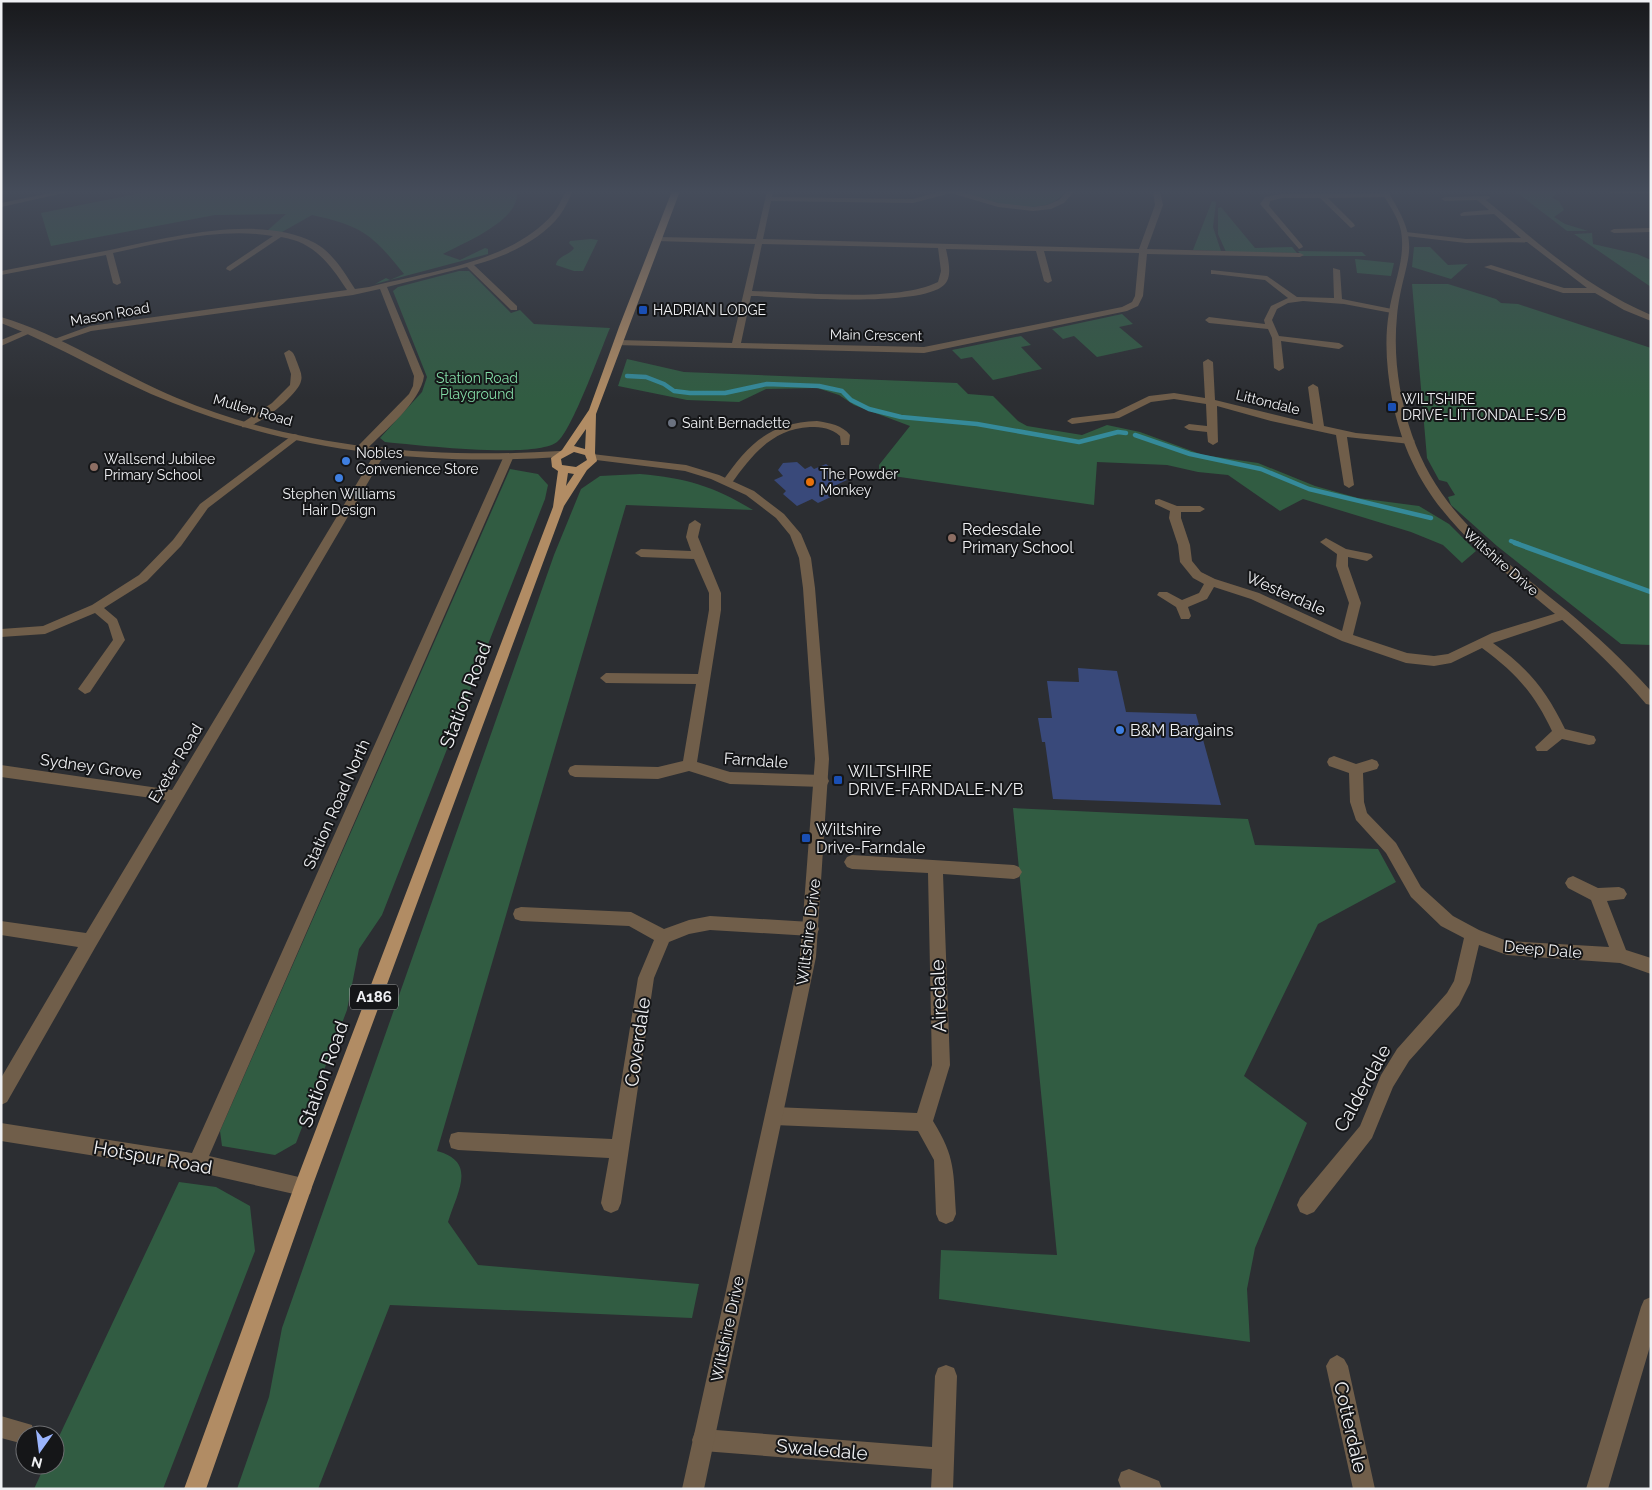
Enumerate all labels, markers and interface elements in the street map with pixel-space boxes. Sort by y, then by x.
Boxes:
street label: Mason Road [69,299,151,329]
place label: HADRIAN LODGE [653,302,766,318]
marker: HADRIAN LODGE [637,304,649,316]
street label: Main Crescent [830,326,923,344]
park label: Station Road Playground [436,370,518,402]
street label: Littondale [1234,386,1302,418]
street label: Mullen Road [212,391,294,429]
place label: WILTSHIRE DRIVE-LITTONDALE-S/B [1402,391,1566,423]
marker: WILTSHIRE DRIVE-LITTONDALE-S/B [1386,401,1398,413]
place label: Saint Bernadette [682,415,790,431]
marker: Saint Bernadette [666,417,678,429]
place label: Nobles Convenience Store [356,445,479,477]
place label: Wallsend Jubilee Primary School [104,451,215,483]
marker: Nobles Convenience Store [340,455,352,467]
marker: Wallsend Jubilee Primary School [88,461,100,473]
place label: The Powder Monkey [820,466,898,498]
marker: Stephen Williams Hair Design [333,472,345,484]
marker: The Powder Monkey [804,476,816,488]
place label: Stephen Williams Hair Design [282,486,396,518]
place label: Redesdale Primary School [962,520,1074,557]
street label: Wiltshire Drive [1460,525,1542,599]
marker: Redesdale Primary School [946,532,958,544]
street label: Westerdale [1243,567,1329,619]
street label: Station Road [435,639,495,751]
street label: Exeter Road [144,720,207,806]
place label: B&M Bargains [1130,721,1234,740]
marker: B&M Bargains [1114,724,1126,736]
street label: Station Road North [299,736,374,872]
street label: Farndale [723,749,789,772]
street label: Sydney Grove [39,750,143,783]
place label: WILTSHIRE DRIVE-FARNDALE-N/B [848,762,1023,799]
marker: WILTSHIRE DRIVE-FARNDALE-N/B [832,774,844,786]
place label: Wiltshire Drive-Farndale [816,820,925,857]
marker: Wiltshire Drive-Farndale [800,832,812,844]
street label: Wiltshire Drive [793,878,824,987]
street label: Deep Dale [1503,937,1583,962]
street label: Airedale [926,959,950,1033]
road number: A186 [350,984,398,1010]
street label: Coverdale [620,996,654,1088]
street label: Station Road [294,1018,352,1130]
street label: Calderdale [1329,1040,1395,1136]
street label: Hotspur Road [92,1136,214,1178]
street label: Wiltshire Drive [707,1275,748,1384]
street label: Cotterdale [1330,1379,1372,1475]
north arrow [15,1425,65,1475]
street label: Swaledale [775,1434,869,1464]
text: N [30,1454,44,1472]

